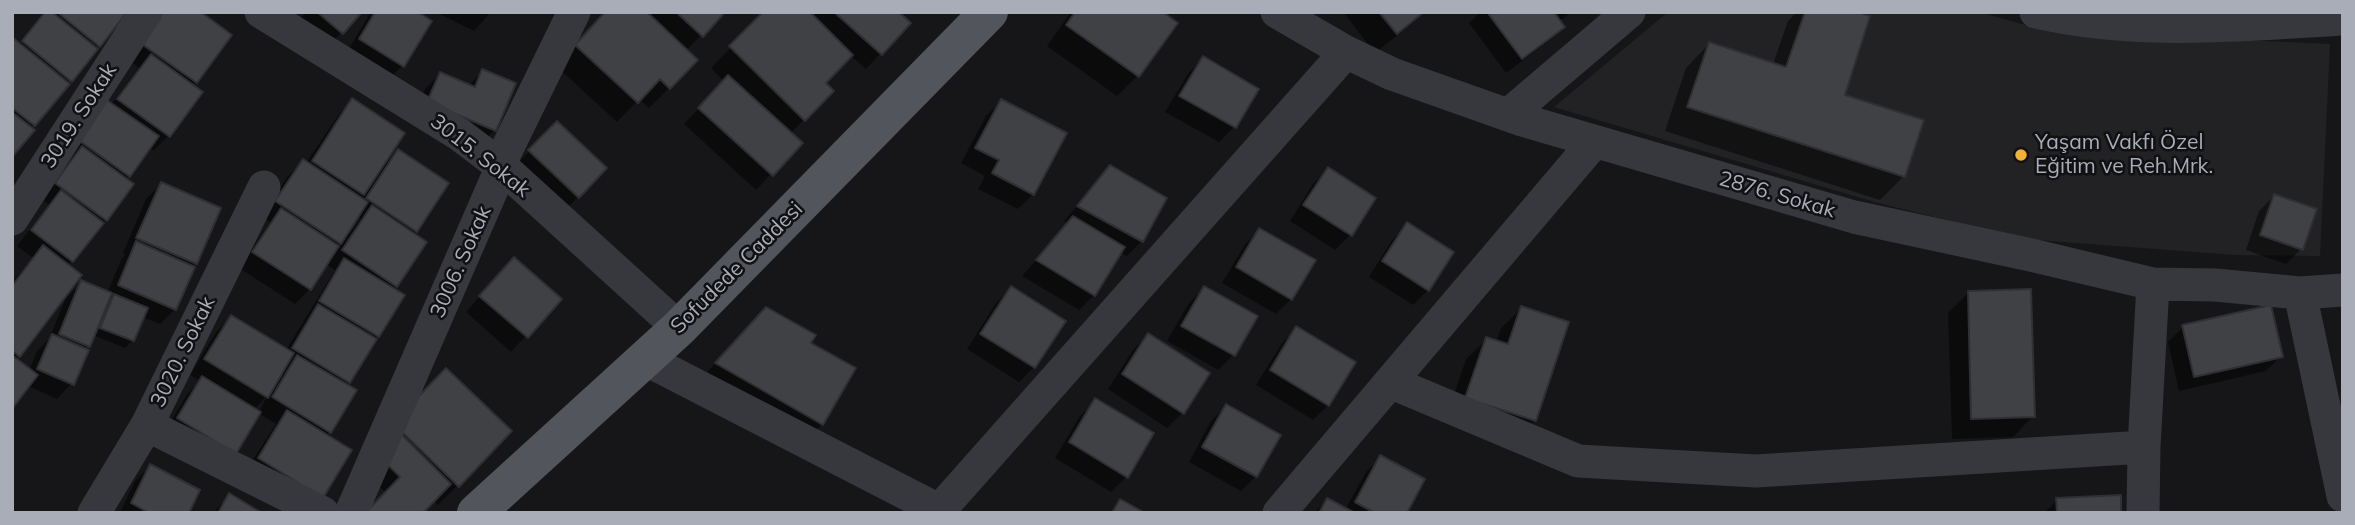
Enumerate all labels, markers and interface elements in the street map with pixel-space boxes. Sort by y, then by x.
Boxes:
street label: 3019. Sokak [36,59,122,173]
street label: 3015. Sokak [425,109,535,203]
place label: Yaşam Vakfı Özel Eğitim ve Reh.Mrk. [2035,130,2213,180]
marker: Yaşam Vakfı Özel Eğitim ve Reh.Mrk. [2013,147,2029,163]
street label: 2876. Sokak [1716,166,1838,224]
street label: Sofudede Caddesi [666,197,808,339]
street label: 3006. Sokak [425,202,497,322]
street label: 3020. Sokak [145,293,221,411]

